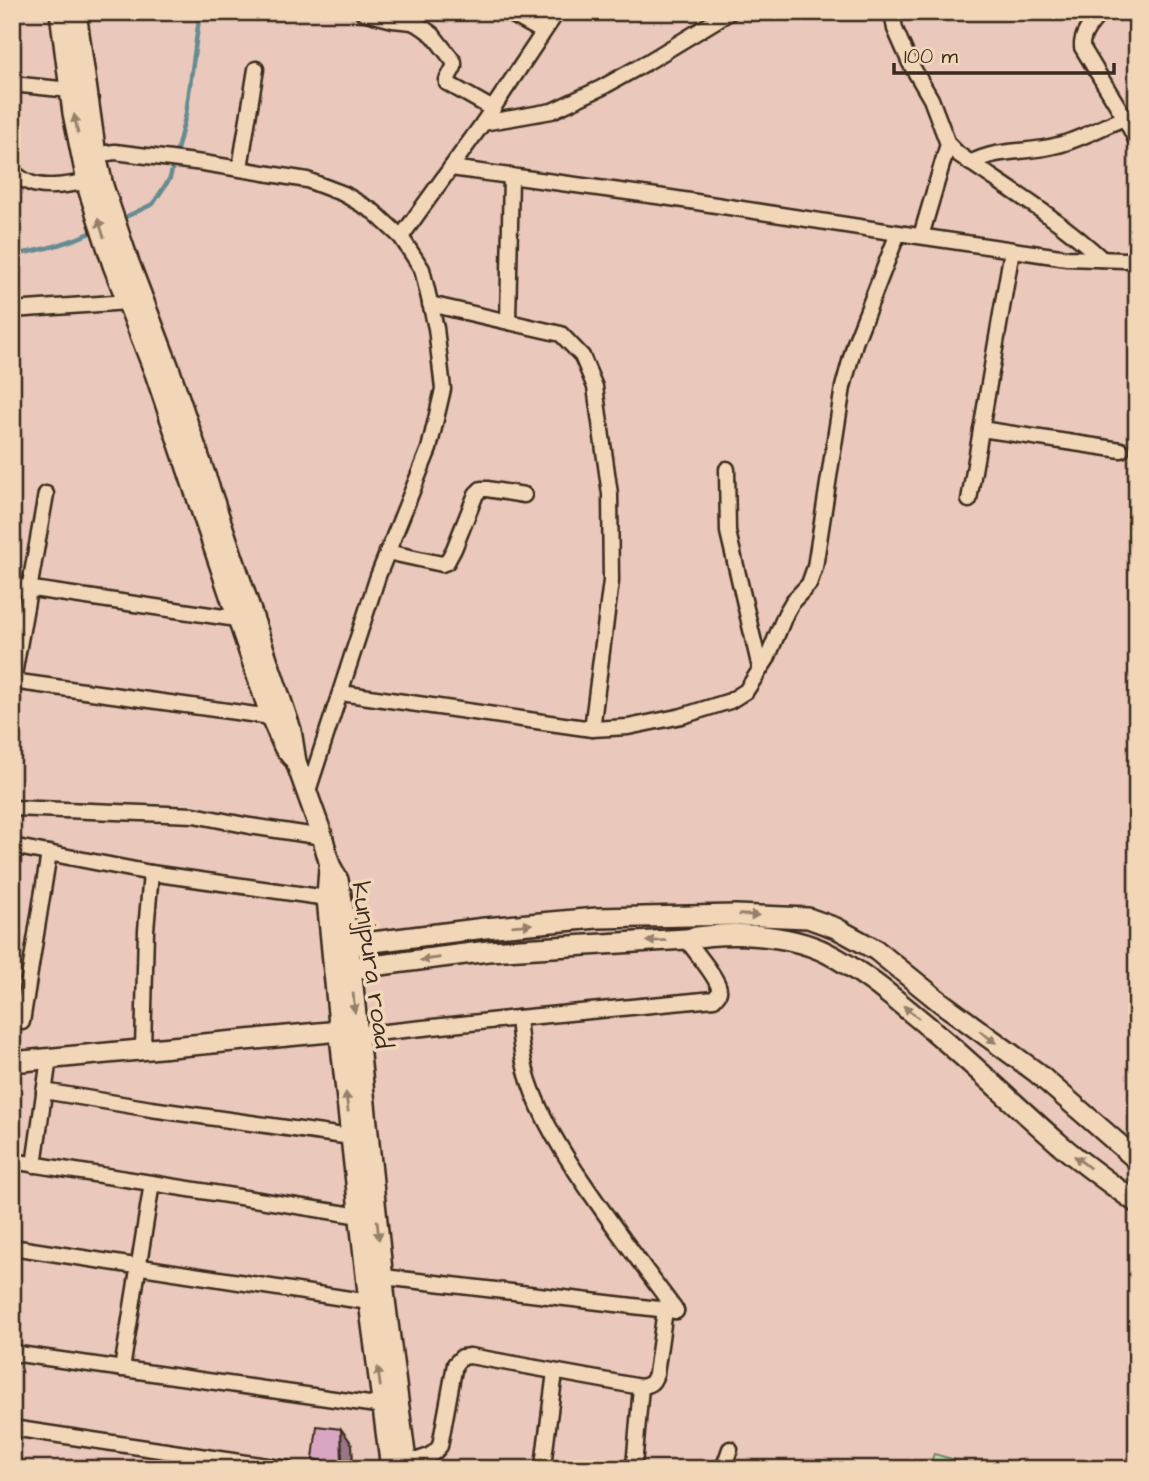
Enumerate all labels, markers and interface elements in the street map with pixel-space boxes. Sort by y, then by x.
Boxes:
scale bar [894,32,1114,76]
text: 100 m [904,42,959,71]
one-way arrow [70,113,81,135]
one-way arrow [95,217,106,238]
street label: kunjpura road [342,879,402,1051]
one-way arrow [738,909,760,921]
one-way arrow [511,919,533,930]
one-way arrow [645,935,667,946]
one-way arrow [418,953,440,964]
one-way arrow [349,993,360,1015]
one-way arrow [902,1004,920,1020]
one-way arrow [979,1030,997,1044]
one-way arrow [342,1091,353,1113]
one-way arrow [1074,1154,1092,1169]
one-way arrow [373,1219,384,1241]
one-way arrow [373,1366,384,1388]

